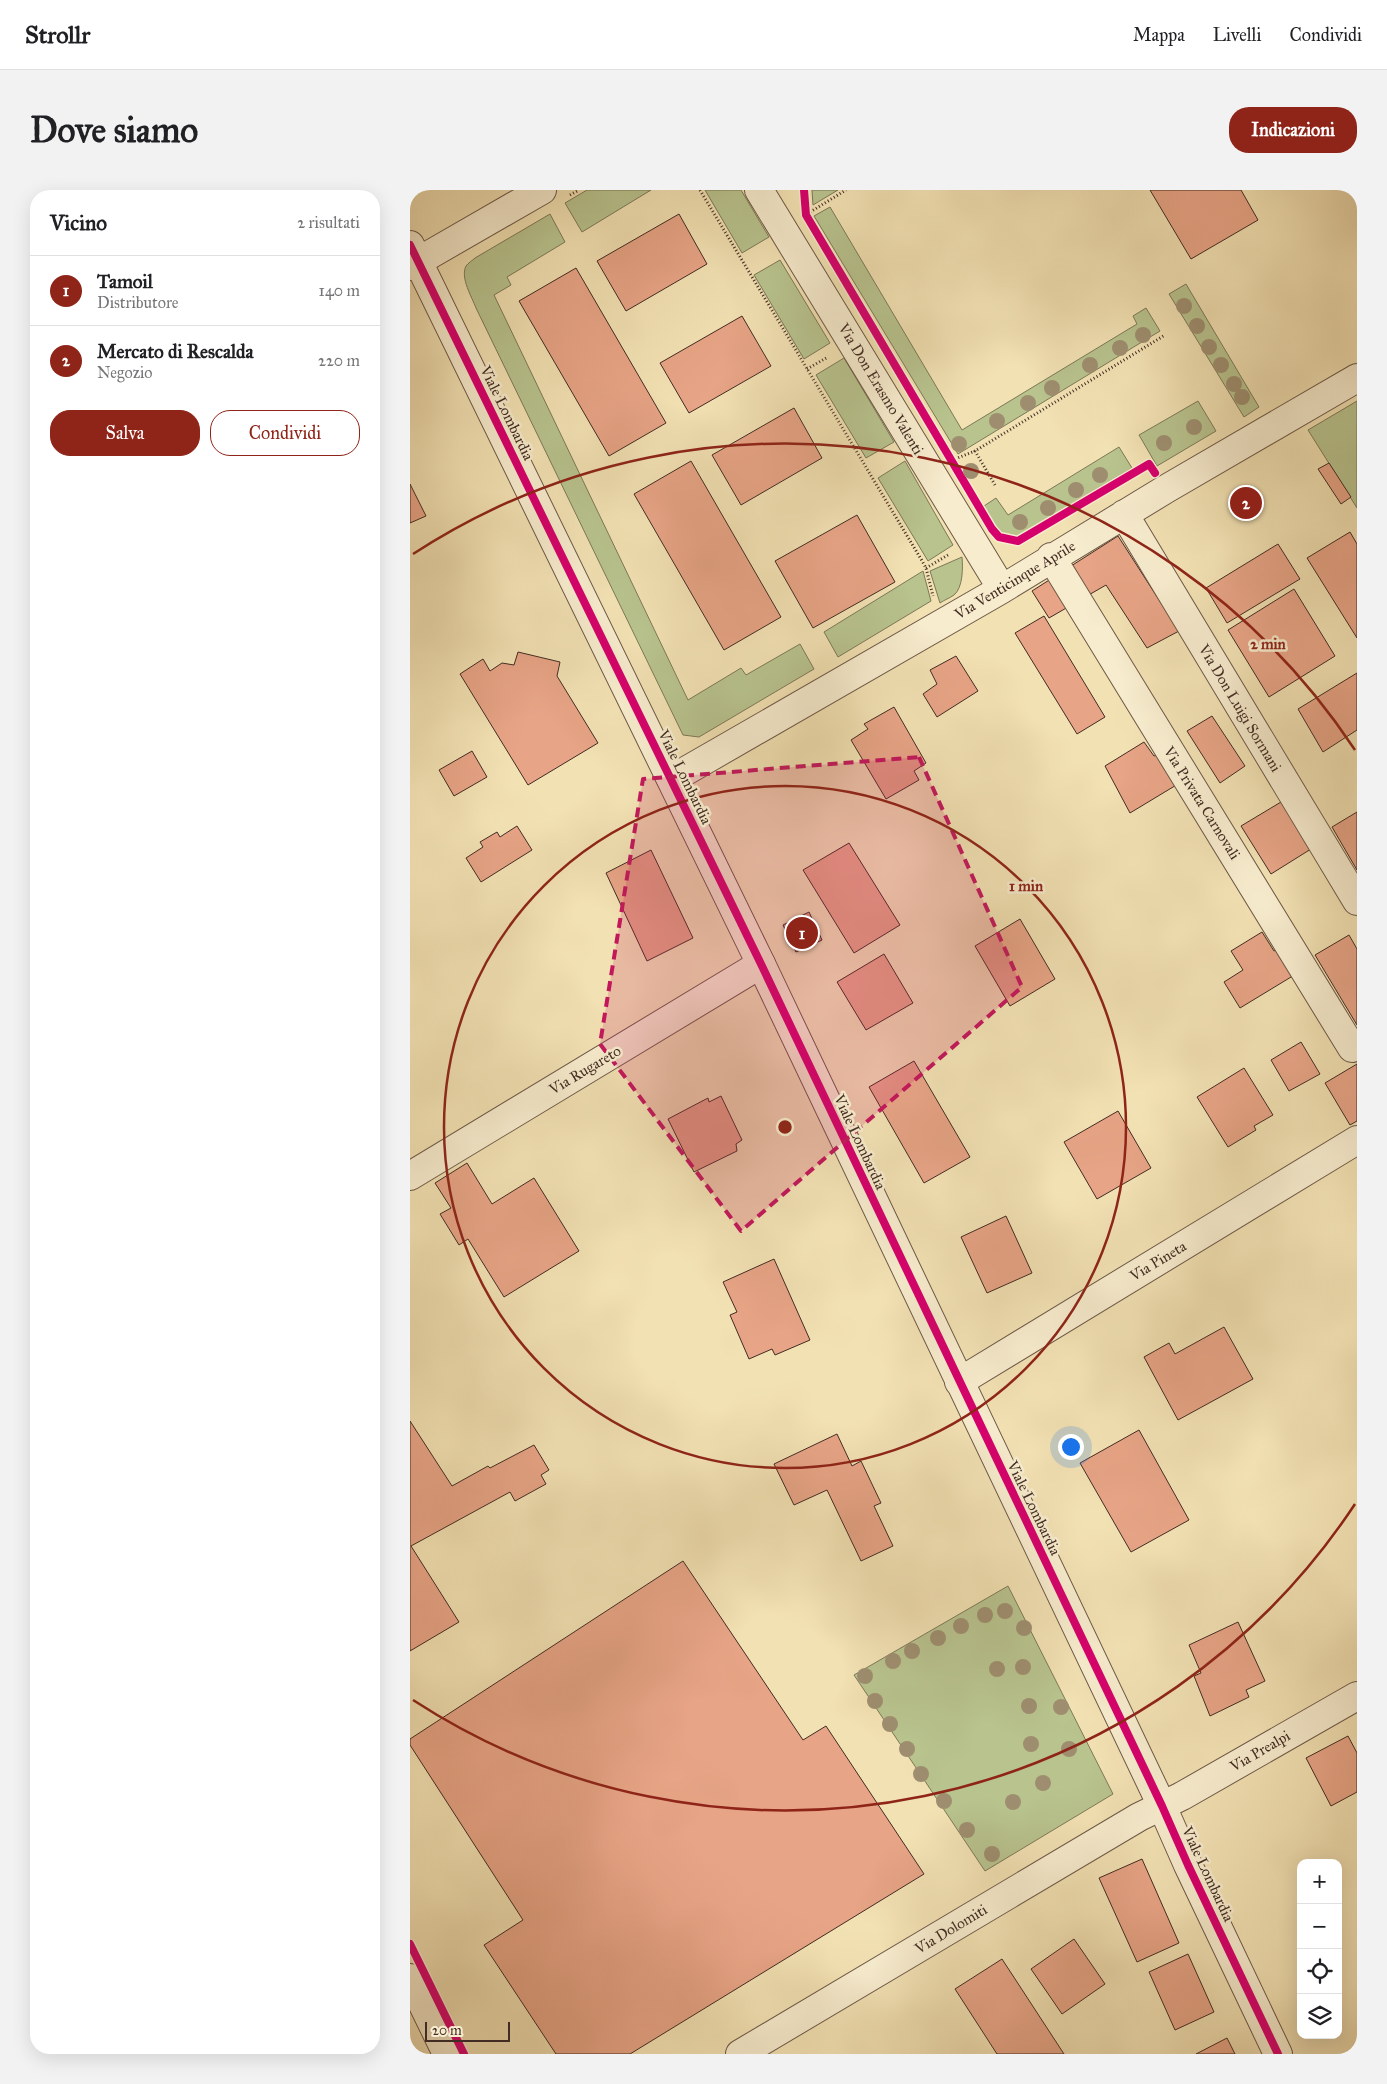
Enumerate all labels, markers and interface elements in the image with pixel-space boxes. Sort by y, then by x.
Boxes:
text: Strollr [25,20,90,50]
text: Mappa [1133,24,1185,46]
text: Livelli [1213,24,1261,46]
text: Condividi [1289,24,1362,46]
button: Indicazioni [1229,107,1357,153]
text: Dove siamo [30,109,198,152]
text: Vicino [50,210,107,236]
text: 2 risultati [297,213,360,232]
text: Tamoil [97,270,153,293]
text: 1 [63,281,69,300]
text: 140 m [319,281,360,300]
text: Distributore [97,293,178,312]
street label: Via Don Erasmo Valenti [834,319,927,458]
text: Mercato di Rescalda [97,340,254,363]
text: 2 [62,351,70,370]
text: 220 m [318,351,360,370]
street label: Viale Lombardia [476,362,538,464]
text: Negozio [97,363,153,382]
button: Salva [50,410,200,456]
button: Condividi [210,410,360,456]
pin: 2 [1230,484,1262,522]
street label: Via Venticinque Aprile [950,537,1079,625]
text: 2 min [1250,635,1287,653]
street label: Via Don Luigi Sormani [1194,640,1285,775]
street label: Viale Lombardia [654,726,716,828]
street label: Via Privata Carnovali [1159,742,1244,863]
text: 1 min [1009,877,1044,895]
pin: 1 [786,914,818,952]
street label: Via Rugareto [545,1041,624,1099]
street label: Viale Lombardia [830,1091,890,1193]
centre of rings [776,1118,794,1136]
street label: Via Pineta [1126,1237,1190,1285]
your location [1058,1434,1084,1460]
street label: Viale Lombardia [1003,1457,1065,1559]
street label: Via Prealpi [1226,1727,1293,1776]
street label: Viale Lombardia [1178,1823,1238,1925]
map controls [1297,1859,1342,2039]
button: + [1297,1859,1342,1904]
street label: Via Dolomiti [911,1900,990,1958]
button: − [1297,1904,1342,1949]
button: locate [1297,1949,1342,1994]
button: layers [1297,1994,1342,2039]
scale bar [425,2019,510,2042]
text: 20 m [432,2022,462,2039]

